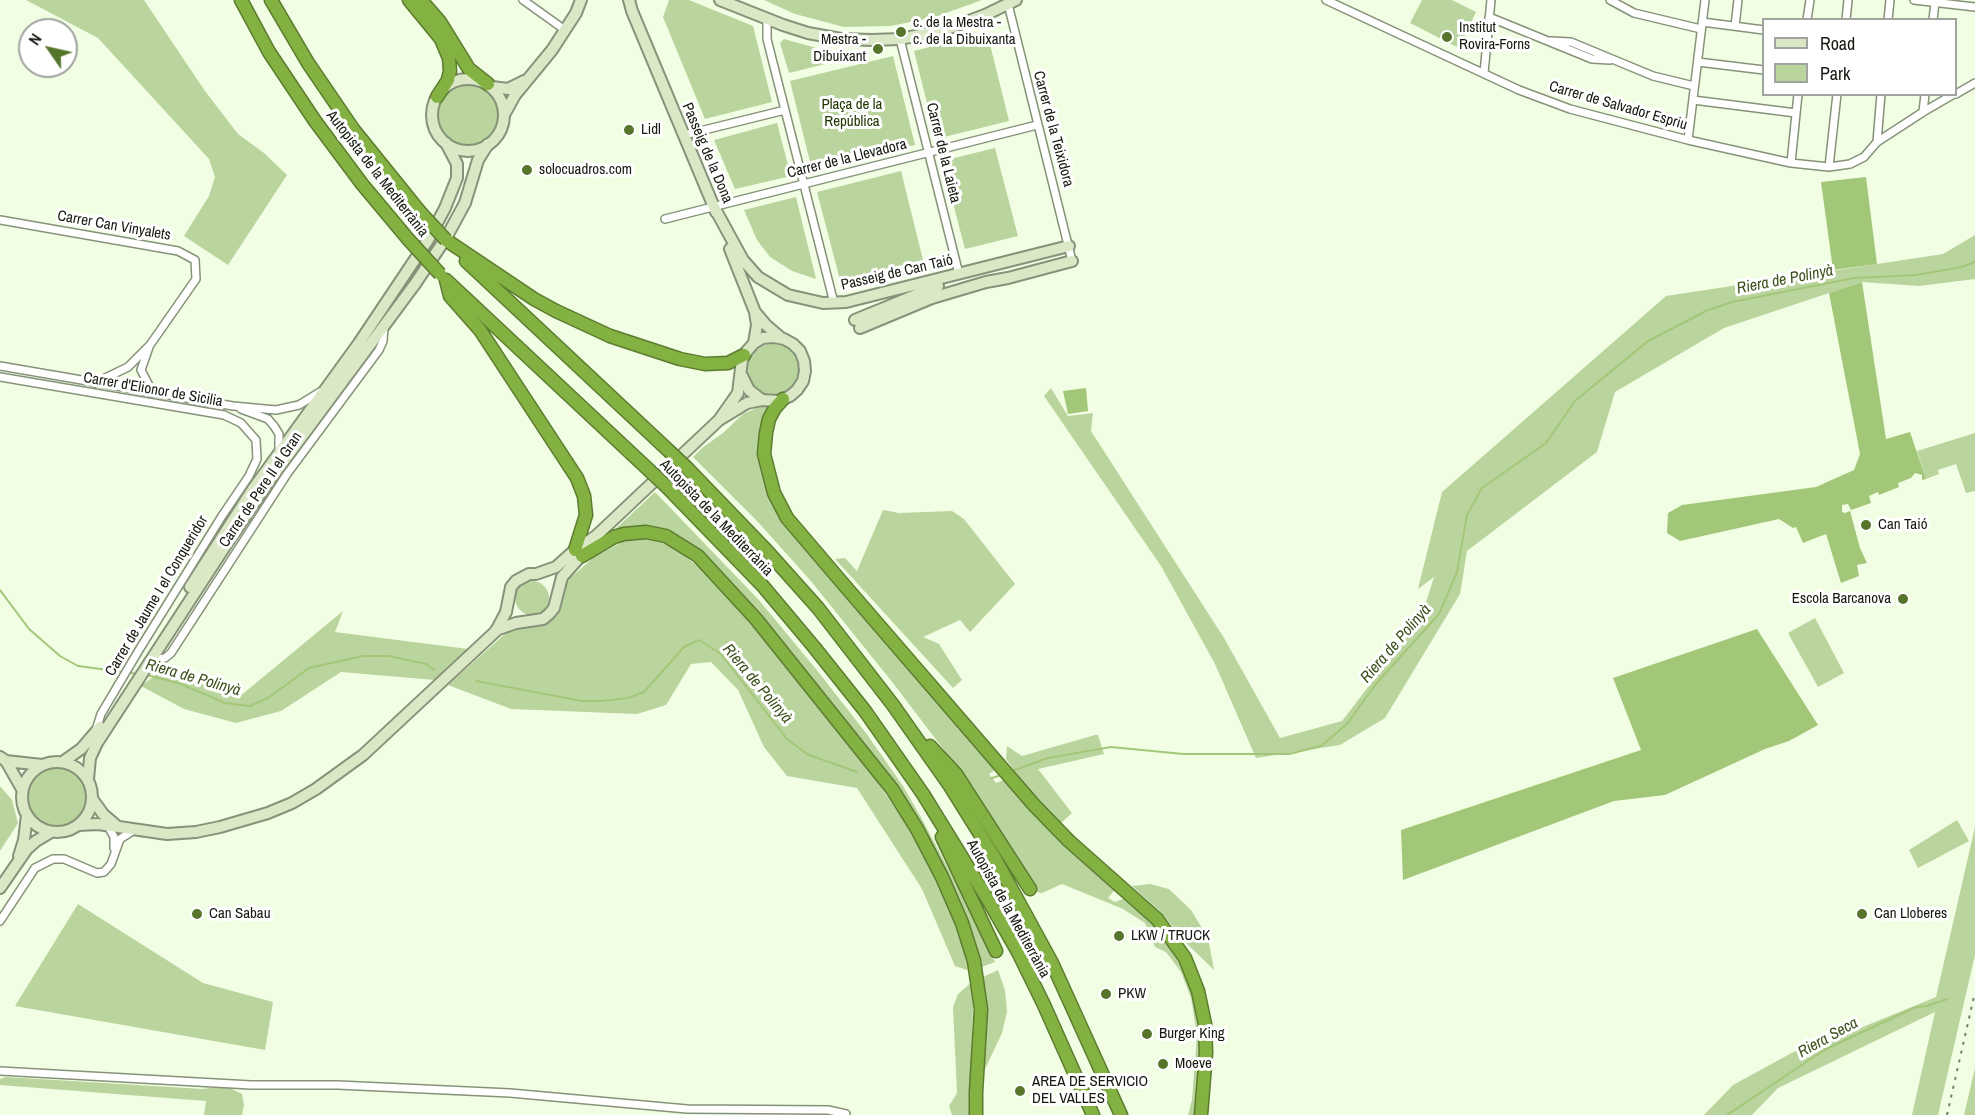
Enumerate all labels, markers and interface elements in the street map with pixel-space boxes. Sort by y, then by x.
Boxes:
place label: c. de la Mestra - c. de la Dibuixanta [913,14,1016,49]
north arrow [18,18,78,78]
legend [1762,18,1957,96]
place label: Institut Rovira-Forns [1459,19,1530,54]
marker: c. de la Mestra - c. de la Dibuixanta [894,25,908,39]
text: N [23,29,47,49]
marker: Institut Rovira-Forns [1440,30,1454,44]
place label: Mestra - Dibuixant [813,31,866,66]
text: Road [1820,31,1855,56]
marker: Mestra - Dibuixant [871,42,885,56]
text: Park [1820,61,1850,86]
street label: Carrer de la Teixidora [1029,69,1077,189]
street label: Carrer de Salvador Espriu [1547,78,1689,134]
park label: Plaça de la República [822,96,882,131]
street label: Passeig de la Dona [678,100,736,206]
street label: Carrer de la Laieta [922,101,964,205]
street label: Autopista de la Mediterrània [322,107,432,241]
place label: Lidl [641,121,661,139]
marker: Lidl [622,123,636,137]
street label: Carrer de la Llevadora [785,135,909,183]
place label: solocuadros.com [539,161,632,179]
marker: solocuadros.com [520,163,534,177]
street label: Carrer Can Vinyalets [56,207,172,245]
street label: Passeig de Can Taió [839,251,955,295]
water label: Riera de Polinyà [1735,261,1835,299]
street label: Carrer d'Elionor de Sicilia [82,369,224,411]
street label: Carrer de Pere II el Gran [216,429,306,551]
street label: Autopista de la Mediterrània [656,456,776,580]
street label: Carrer de Jaume I el Conqueridor [102,513,212,679]
place label: Can Taió [1878,516,1927,534]
marker: Can Taió [1859,518,1873,532]
place label: Escola Barcanova [1792,590,1891,608]
marker: Escola Barcanova [1896,592,1910,606]
water label: Riera de Polinyà [1357,601,1435,687]
water label: Riera de Polinyà [718,640,796,728]
water label: Riera de Polinyà [143,655,243,701]
street label: Autopista de la Mediterrània [963,837,1053,981]
place label: Can Sabau [209,905,271,923]
place label: Can Lloberes [1874,905,1947,923]
marker: Can Sabau [190,907,204,921]
marker: Can Lloberes [1855,907,1869,921]
place label: LKW / TRUCK [1131,927,1210,945]
marker: LKW / TRUCK [1112,929,1126,943]
place label: PKW [1118,985,1146,1003]
marker: PKW [1099,987,1113,1001]
water label: Riera Seca [1795,1014,1861,1062]
place label: Burger King [1159,1025,1225,1043]
marker: Burger King [1140,1027,1154,1041]
place label: Moeve [1175,1055,1212,1073]
marker: Moeve [1156,1057,1170,1071]
place label: AREA DE SERVICIO DEL VALLES [1032,1073,1148,1108]
marker: AREA DE SERVICIO DEL VALLES [1013,1084,1027,1098]

